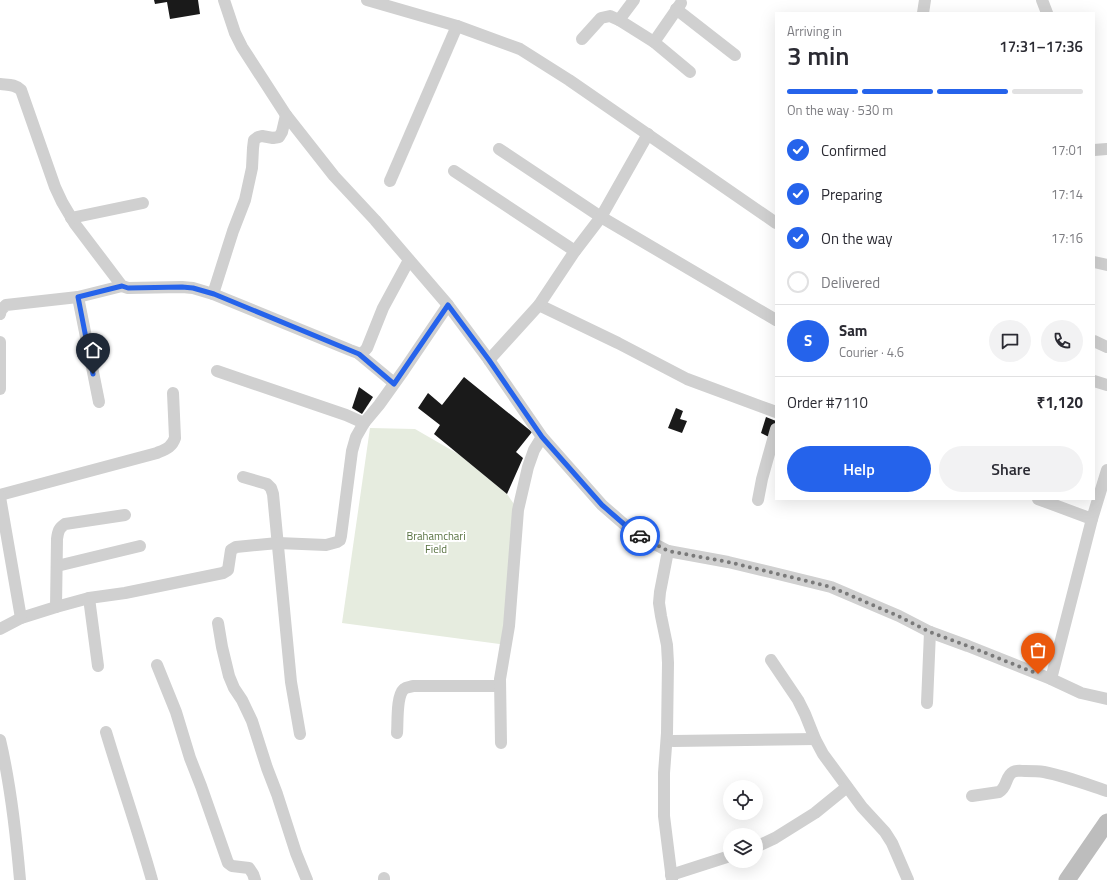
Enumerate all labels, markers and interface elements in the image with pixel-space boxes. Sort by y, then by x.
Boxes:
text: Arriving in [787,21,842,41]
text: 17:31–17:36 [999,35,1083,58]
text: 3 min [787,36,850,75]
text: On the way · 530 m [787,100,893,120]
icon: check [787,139,809,161]
text: Confirmed [821,139,886,162]
text: 17:01 [1051,140,1083,160]
icon: check [787,183,809,205]
text: Preparing [821,183,882,206]
text: 17:14 [1051,184,1083,204]
icon: check [787,227,809,249]
text: On the way [821,227,893,250]
text: 17:16 [1051,228,1083,248]
text: Delivered [821,271,880,294]
text: Sam [839,319,867,342]
button: chat [989,320,1031,362]
button: phone [1041,320,1083,362]
text: S [804,329,812,352]
pin [76,333,110,374]
icon: home [82,339,104,361]
text: Courier · 4.6 [839,342,904,362]
text: Order #7110 [787,391,868,414]
text: ₹1,120 [1037,391,1083,414]
button: Help [787,446,931,492]
button: Share [939,446,1083,492]
courier [620,516,660,556]
icon: car [629,525,651,547]
park label: Brahamchari Field [406,528,466,557]
pin [1021,633,1055,674]
icon: bag [1027,639,1049,661]
map controls [723,780,763,868]
button: locate [723,780,763,820]
button: layers [723,828,763,868]

